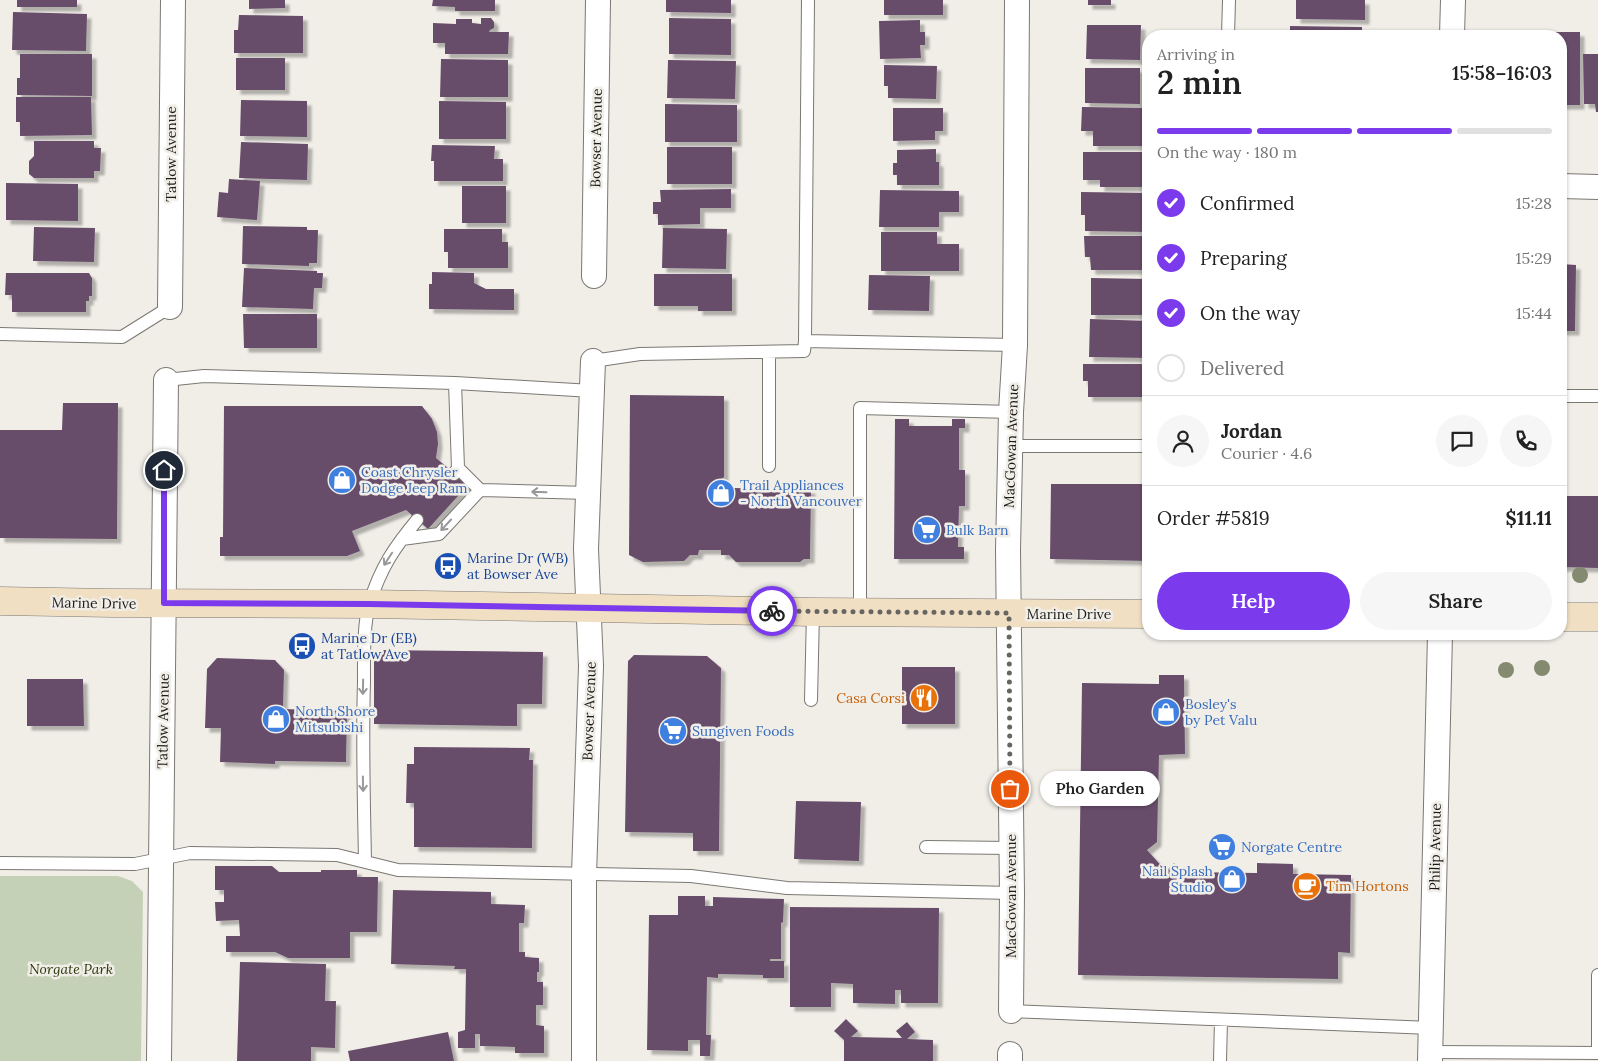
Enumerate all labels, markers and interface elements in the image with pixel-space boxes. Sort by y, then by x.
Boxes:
text: Arriving in [1157,44,1235,64]
text: 15:58–16:03 [1452,61,1552,85]
text: 2 min [1157,62,1242,103]
street label: Bowser Avenue [586,88,606,188]
street label: Tatlow Avenue [162,106,180,202]
text: On the way · 180 m [1157,142,1297,162]
icon: check [1157,189,1185,217]
text: Confirmed [1200,191,1295,215]
text: 15:28 [1516,193,1552,213]
icon: check [1157,244,1185,272]
text: Preparing [1200,246,1287,270]
text: 15:29 [1516,248,1552,268]
icon: check [1157,299,1185,327]
text: On the way [1200,301,1300,325]
text: 15:44 [1516,303,1552,323]
text: Delivered [1200,356,1284,380]
street label: MacGowan Avenue [1000,383,1022,508]
button: person [1157,415,1209,467]
button: chat [1436,415,1488,467]
button: phone [1500,415,1552,467]
text: Jordan [1221,419,1282,443]
text: Courier · 4.6 [1221,443,1312,463]
pin [143,449,185,491]
icon: home [150,456,178,484]
place label: Coast Chrysler Dodge Jeep Ram [361,463,468,497]
shop icon: Coast Chrysler Dodge Jeep Ram [327,465,357,495]
place label: Trail Appliances - North Vancouver [740,476,862,510]
shop icon: Trail Appliances - North Vancouver [706,478,736,508]
one-way arrow [531,487,548,497]
text: Order #5819 [1157,506,1270,530]
text: $11.11 [1506,506,1552,530]
supermarket icon: Bulk Barn [912,515,942,545]
one-way arrow [440,519,452,532]
place label: Bulk Barn [946,521,1009,539]
place label: Marine Dr (WB) at Bowser Ave [467,549,568,583]
bus stop icon: Marine Dr (WB) at Bowser Ave [433,551,463,581]
one-way arrow [383,552,393,566]
button: Help [1157,572,1350,630]
button: Share [1360,572,1552,630]
courier [747,586,797,636]
street label: Marine Drive [51,593,137,613]
icon: bike [758,597,786,625]
street label: Marine Drive [1027,605,1112,623]
place label: Marine Dr (EB) at Tatlow Ave [321,629,417,663]
bus stop icon: Marine Dr (EB) at Tatlow Ave [287,631,317,661]
street label: Bowser Avenue [578,661,600,761]
street label: Tatlow Avenue [153,673,173,769]
one-way arrow [359,679,368,695]
restaurant icon: Casa Corsi [909,683,939,713]
place label: Casa Corsi [836,689,905,707]
place label: Bosley's by Pet Valu [1185,695,1257,729]
shop icon: Bosley's by Pet Valu [1151,697,1181,727]
place label: North Shore Mitsubishi [295,702,376,736]
shop icon: North Shore Mitsubishi [261,704,291,734]
supermarket icon: Sungiven Foods [658,716,688,746]
place label: Sungiven Foods [692,722,794,740]
pin [989,768,1031,810]
callout: Pho Garden [1040,772,1160,806]
icon: bag [996,775,1024,803]
one-way arrow [359,776,368,792]
text: Pho Garden [1055,778,1145,798]
street label: Philip Avenue [1425,802,1445,891]
supermarket icon: Norgate Centre [1207,832,1237,862]
street label: MacGowan Avenue [1002,834,1020,958]
place label: Norgate Centre [1241,838,1342,856]
place label: Nail Splash Studio [1142,862,1213,896]
shop icon: Nail Splash Studio [1217,864,1247,894]
cafe icon: Tim Hortons [1292,871,1322,901]
place label: Tim Hortons [1326,877,1409,895]
park label: Norgate Park [29,960,113,978]

